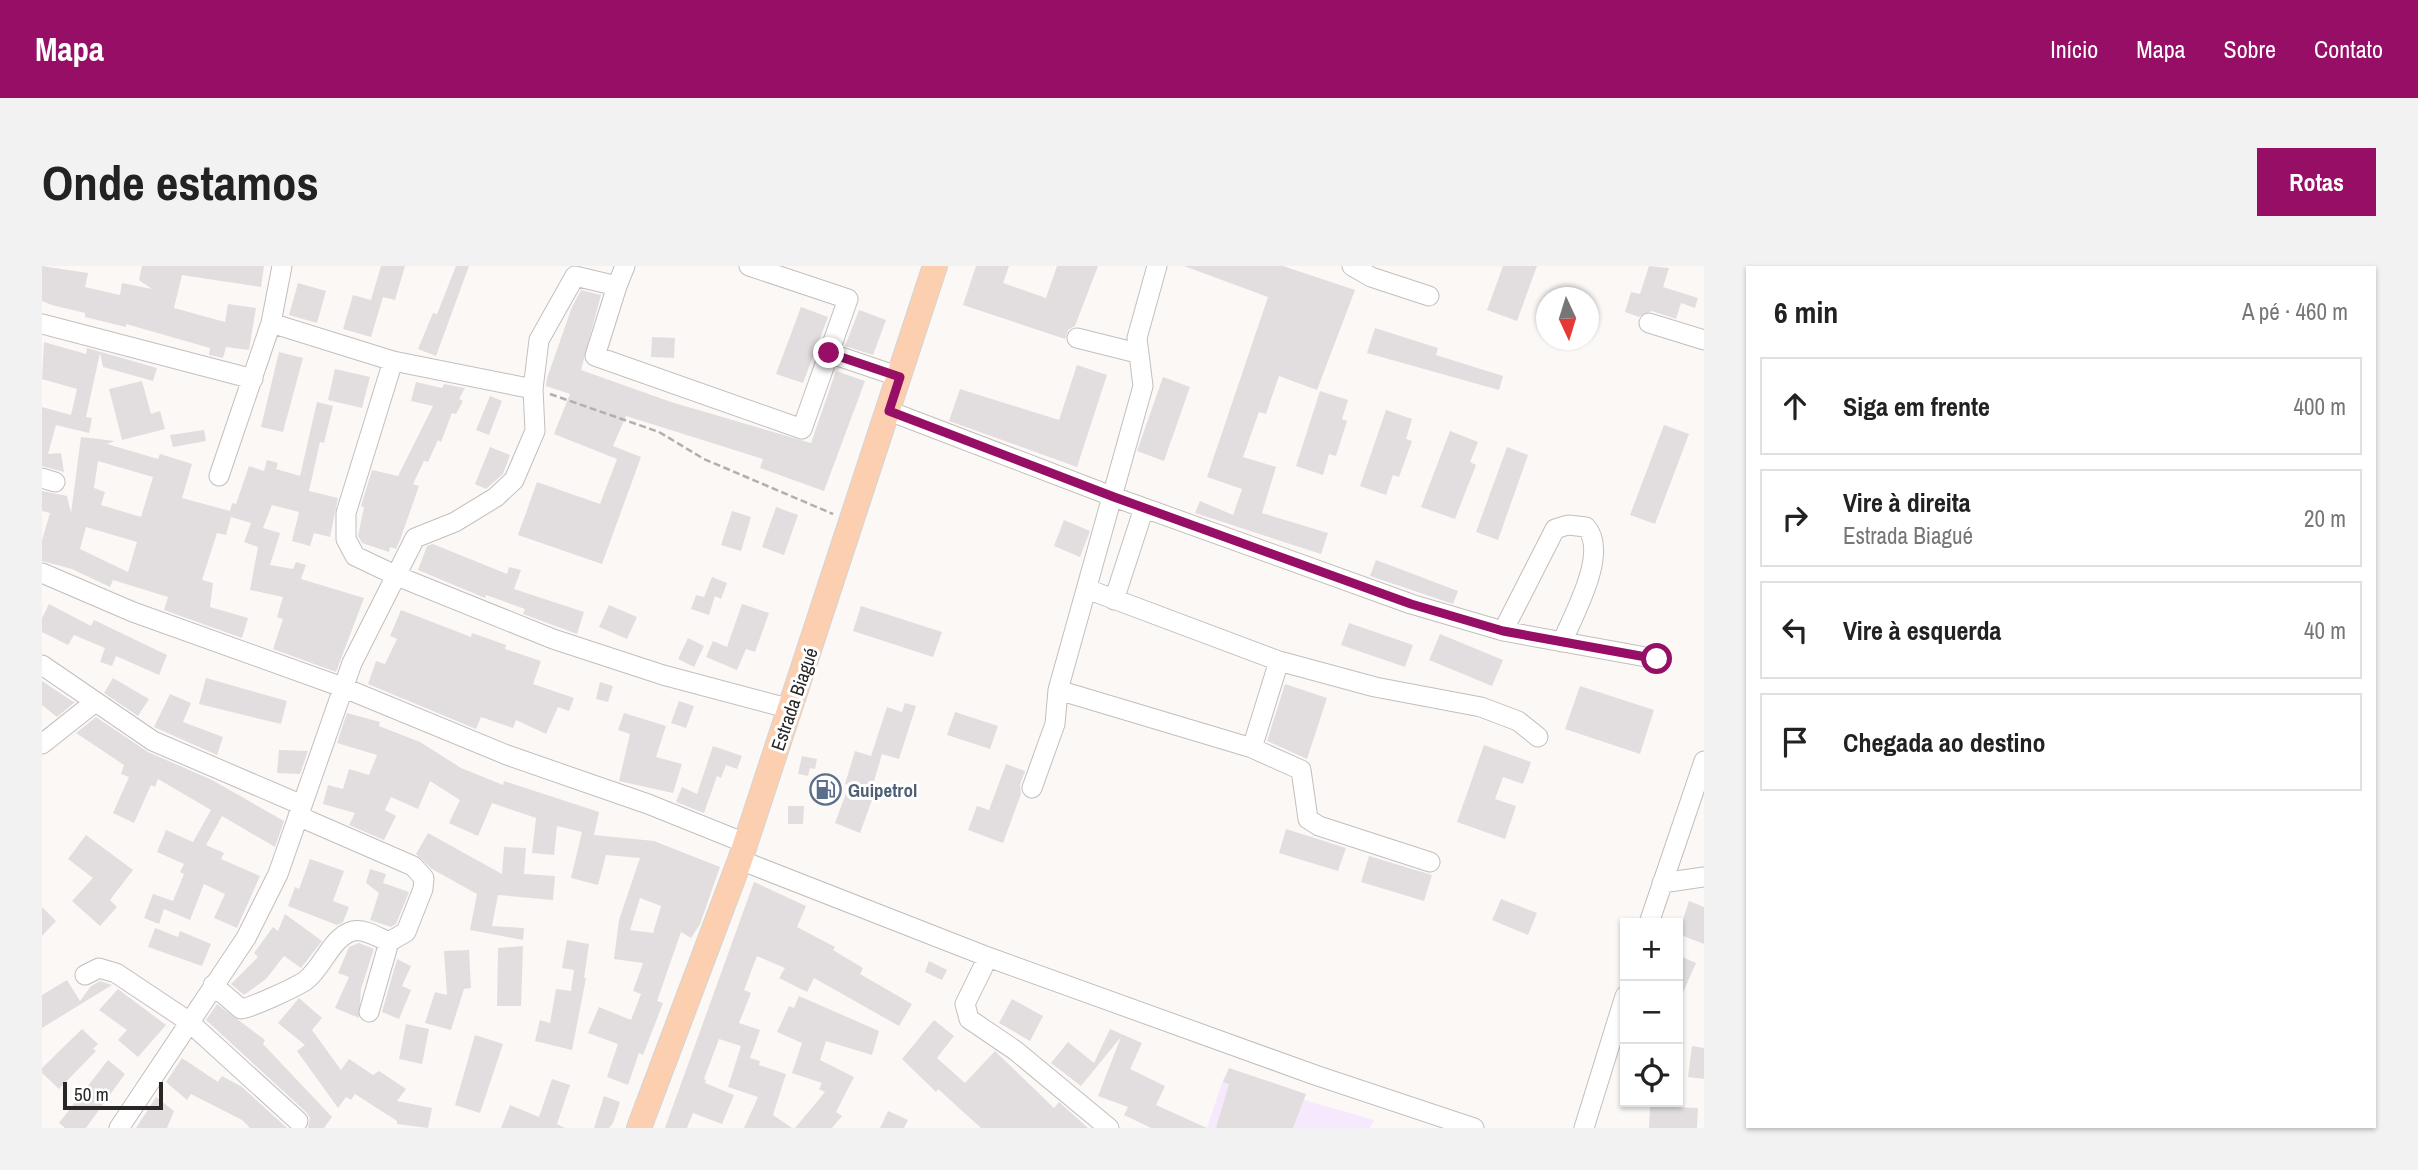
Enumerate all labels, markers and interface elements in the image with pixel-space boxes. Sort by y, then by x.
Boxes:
text: Mapa [35,27,104,71]
text: Início [2050,33,2098,65]
text: Mapa [2136,33,2186,65]
text: Sobre [2224,33,2276,65]
text: Contato [2314,33,2383,65]
button: Rotas [2257,148,2376,216]
text: Onde estamos [42,149,319,215]
north arrow [1536,287,1599,350]
text: 6 min [1774,292,1838,332]
text: A pé · 460 m [2242,296,2348,327]
route end [813,337,844,368]
icon: ahead [1776,387,1814,425]
text: Siga em frente [1843,389,1990,424]
text: 400 m [2294,391,2346,422]
text: Vire à direita [1843,485,1971,520]
icon: right [1776,499,1814,537]
text: 20 m [2304,503,2346,534]
text: Estrada Biagué [1843,520,1973,551]
icon: left [1776,611,1814,649]
text: Vire à esquerda [1843,613,2001,648]
text: 40 m [2304,615,2346,646]
route start [1641,643,1672,674]
street label: Estrada Biagué [764,644,824,754]
icon: arrive [1776,723,1814,761]
text: Chegada ao destino [1843,725,2046,760]
fuel station icon: Guipetrol [808,773,842,807]
place label: Guipetrol [848,777,917,803]
map controls [1620,918,1683,1107]
button: + [1620,918,1683,981]
button: − [1620,981,1683,1044]
button: locate [1620,1044,1683,1107]
scale bar [63,1079,163,1111]
text: 50 m [74,1081,109,1107]

